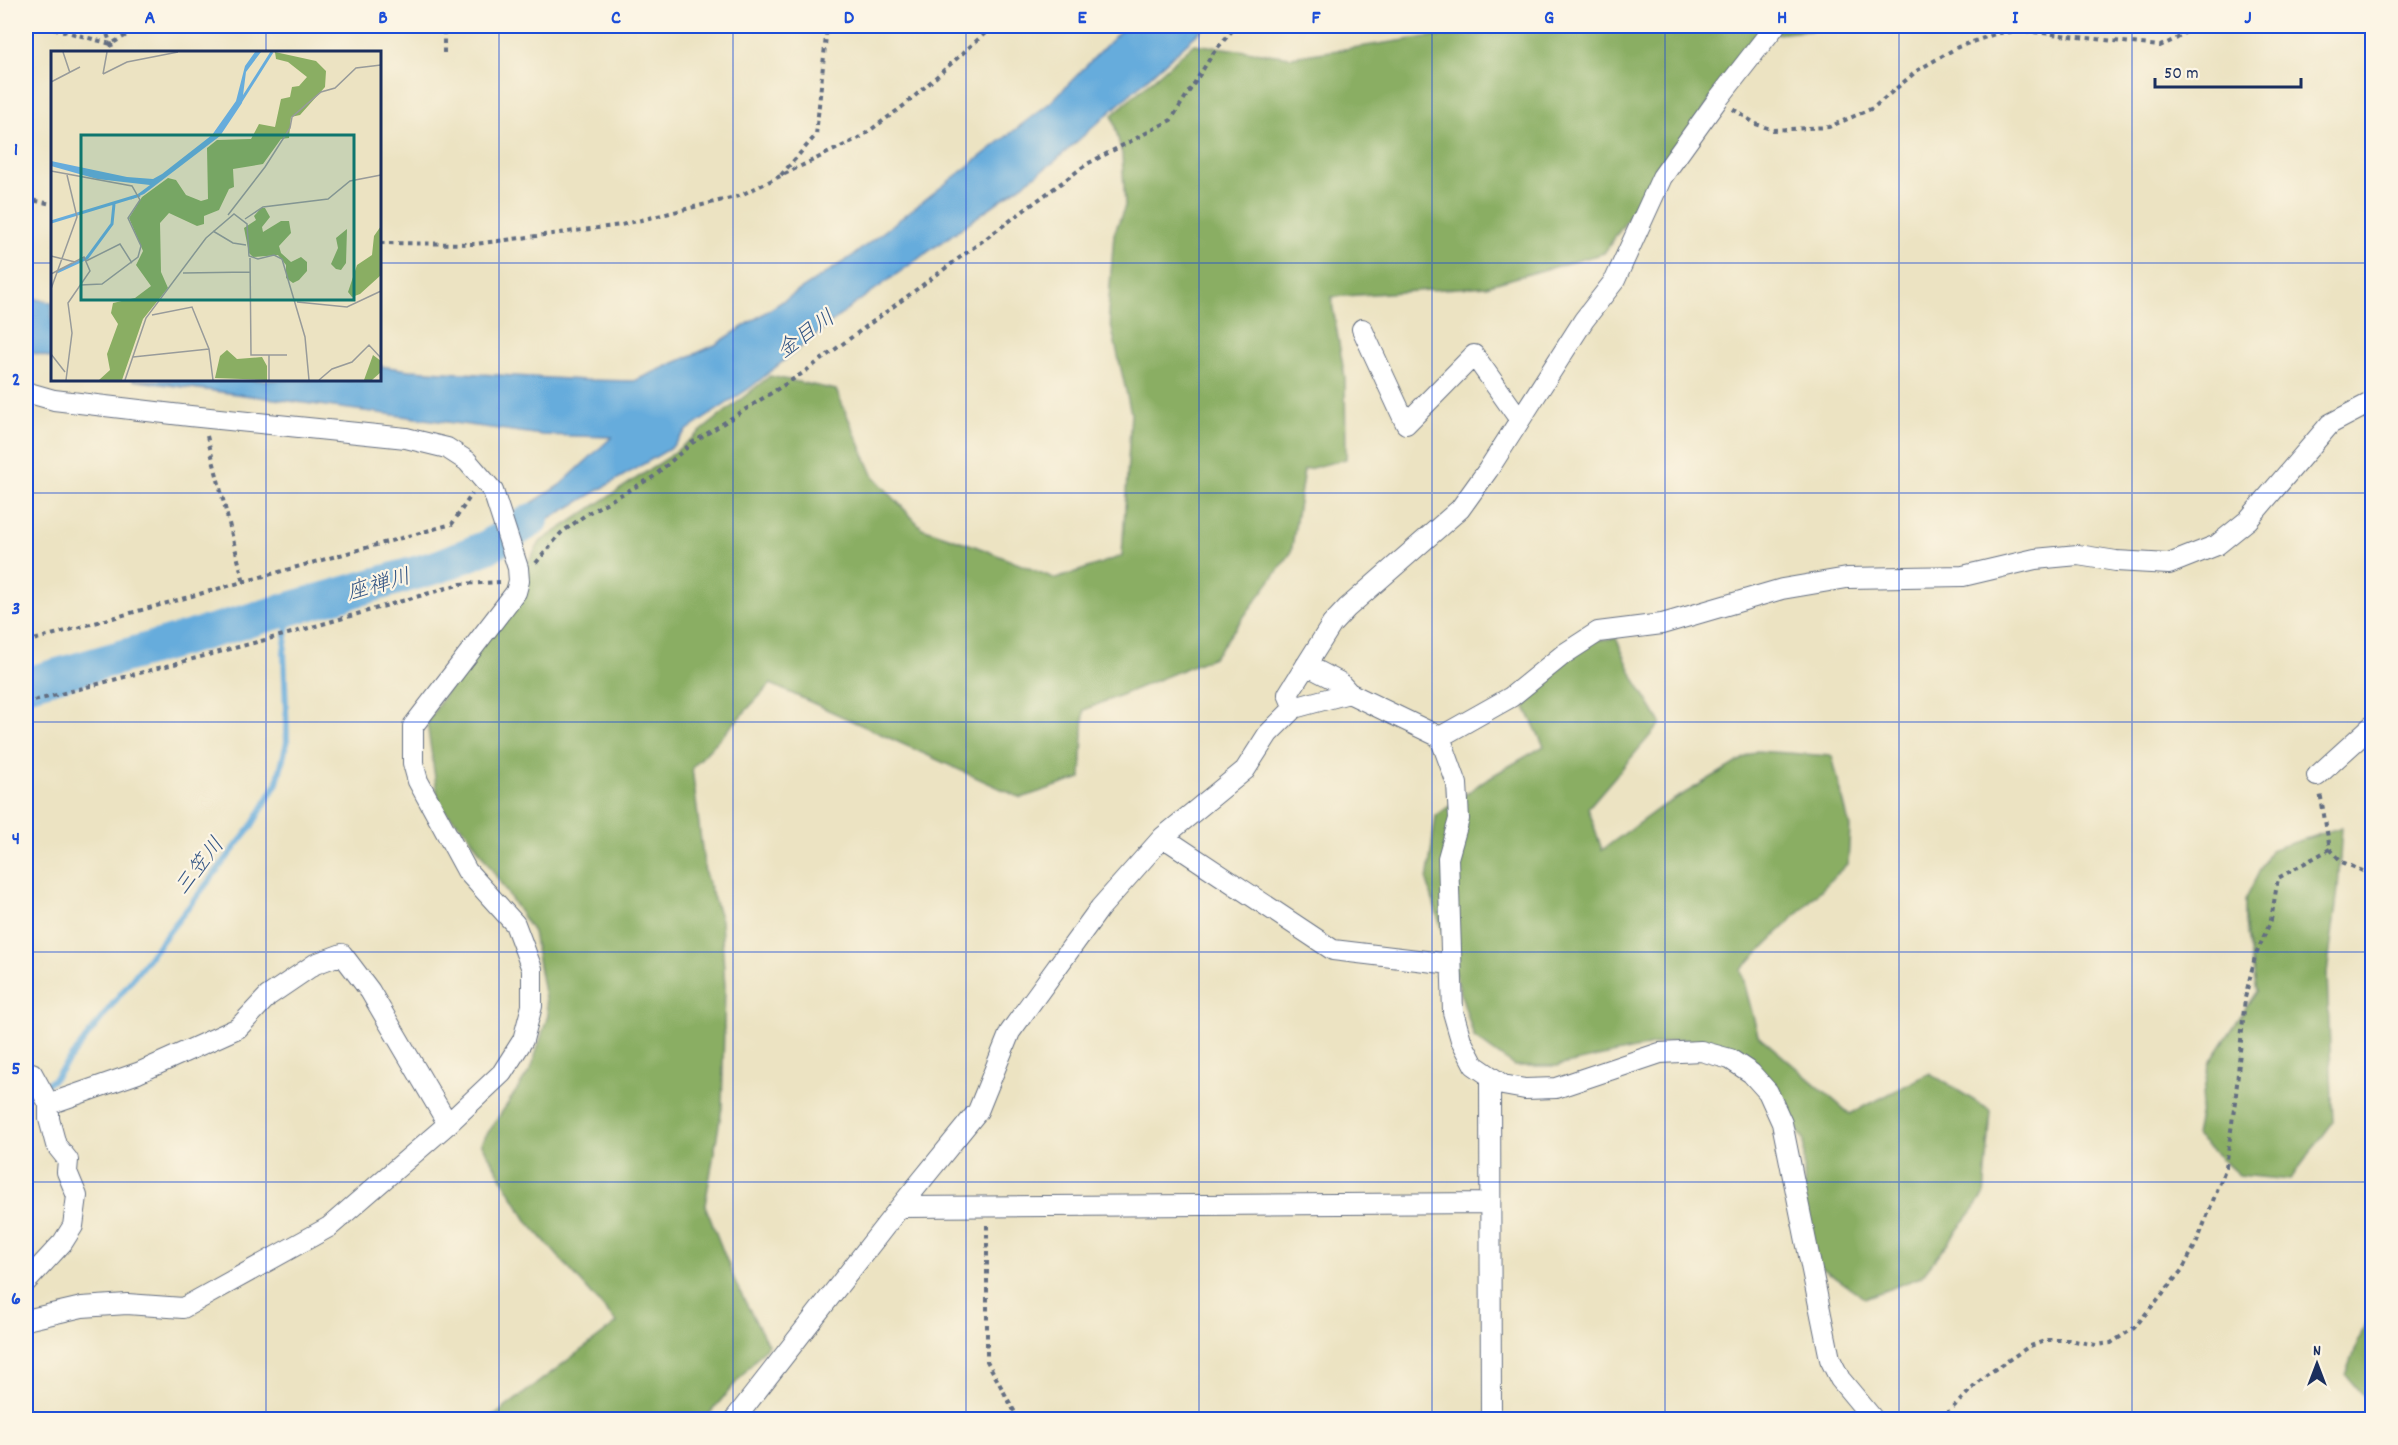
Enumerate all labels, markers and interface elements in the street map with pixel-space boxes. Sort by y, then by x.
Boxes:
text: A [145,5,156,33]
text: B [378,5,388,33]
text: C [611,5,621,33]
text: D [844,5,855,33]
text: E [1077,5,1087,33]
text: F [1312,5,1322,33]
text: G [1544,5,1554,33]
text: H [1777,5,1787,33]
text: I [2012,5,2019,33]
text: J [2244,5,2252,33]
inset map [51,51,381,381]
scale bar [2155,51,2300,89]
text: 50 m [2164,62,2199,87]
text: 1 [14,137,18,165]
water label: 金目川 [771,304,843,368]
text: 2 [12,367,20,395]
water label: 座禅川 [343,562,415,610]
text: 3 [12,596,20,624]
text: 4 [12,826,20,854]
water label: 三笠川 [168,832,233,903]
text: 5 [11,1056,21,1084]
text: 6 [11,1286,21,1314]
north arrow [2287,1334,2347,1394]
text: N [2313,1340,2321,1363]

